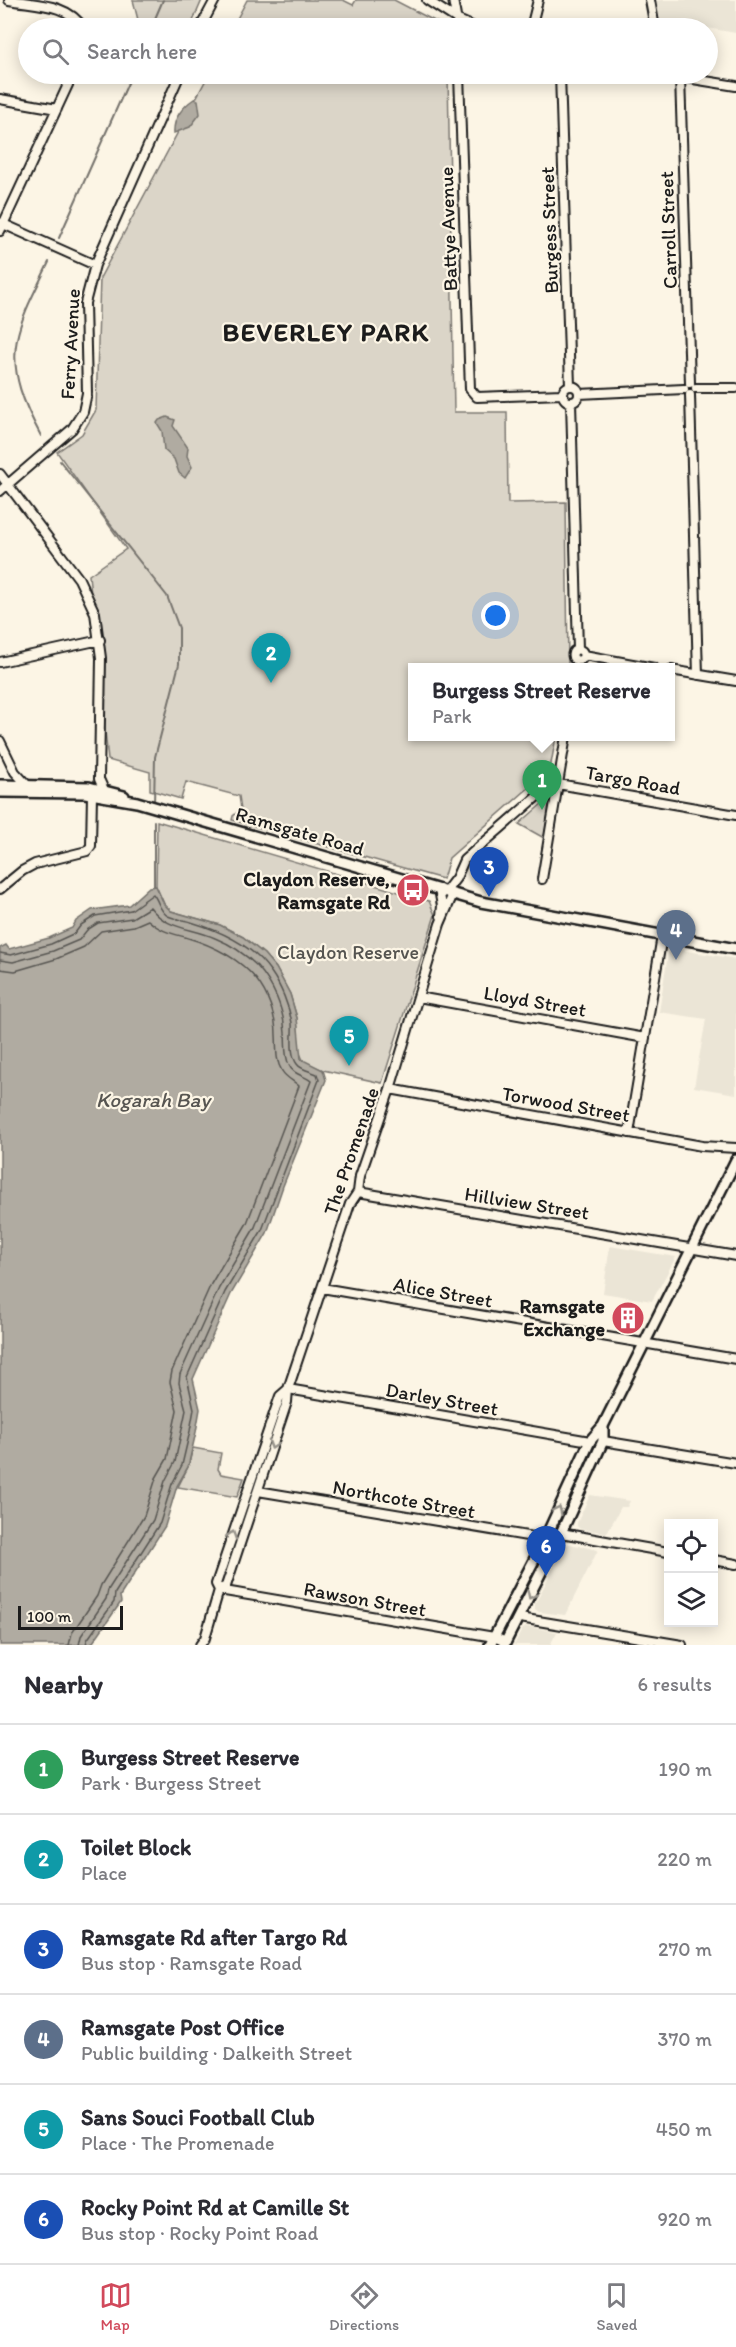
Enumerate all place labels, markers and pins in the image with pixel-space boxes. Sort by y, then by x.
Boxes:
pin: 2 [252,634,290,683]
pin: 1 [522,760,562,810]
pin: 3 [470,848,508,897]
place label: Claydon Reserve, Ramsgate Rd [243,867,390,915]
bus stop icon: Claydon Reserve, Ramsgate Rd [395,872,431,908]
pin: 4 [656,910,696,960]
pin: 5 [330,1016,368,1066]
place label: Ramsgate Exchange [520,1294,605,1342]
building icon: Ramsgate Exchange [610,1300,646,1336]
pin: 6 [526,1526,566,1576]

